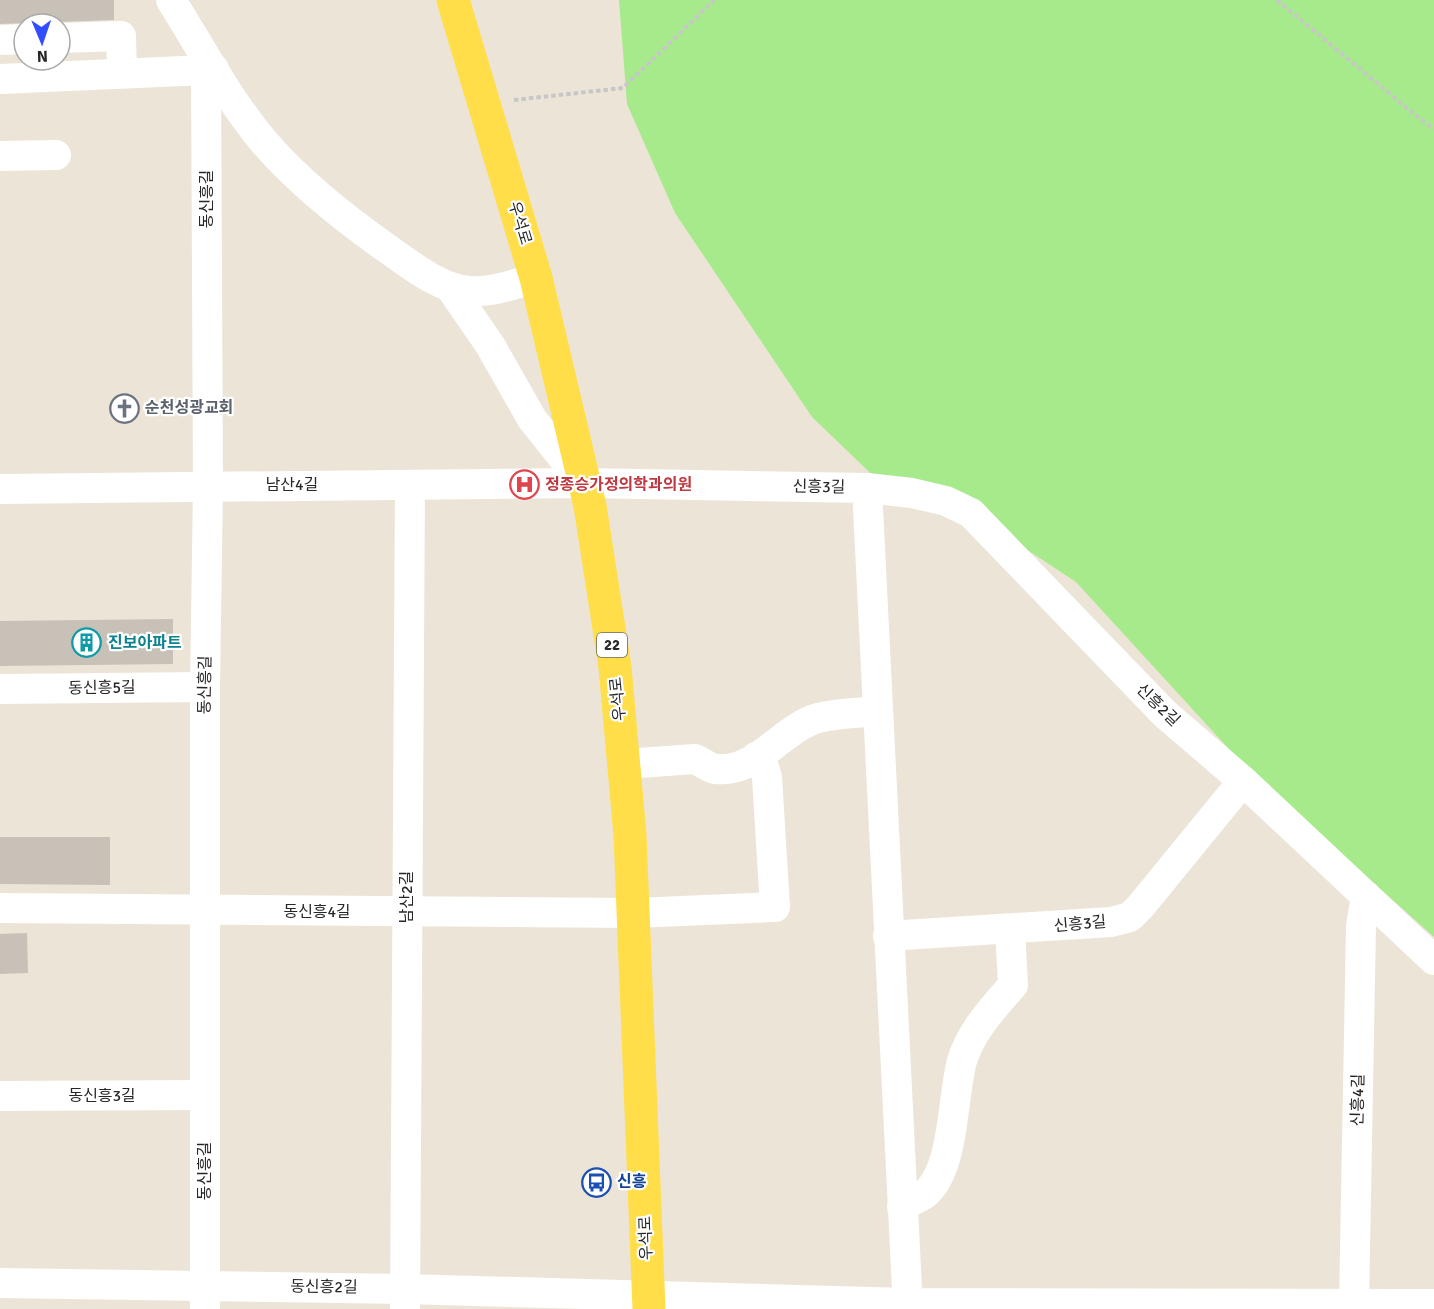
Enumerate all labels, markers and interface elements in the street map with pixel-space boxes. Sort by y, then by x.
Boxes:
north arrow [12,12,72,72]
text: N [37,46,48,66]
street label: 동신흥길 [197,170,217,228]
street label: 우석로 [504,199,536,247]
church icon: 순천성광교회 [108,392,140,424]
place label: 순천성광교회 [145,398,233,418]
hospital icon: 정종승가정의학과의원 [508,469,540,501]
street label: 남산4길 [266,475,318,495]
place label: 정종승가정의학과의원 [545,475,692,495]
street label: 신흥3길 [792,477,846,497]
building icon: 진보아파트 [71,627,103,659]
place label: 진보아파트 [108,633,182,653]
road number: 22 [597,633,627,657]
street label: 동신흥길 [194,655,216,715]
street label: 우석로 [606,676,630,722]
street label: 동신흥5길 [68,677,136,699]
street label: 신흥2길 [1132,679,1184,731]
street label: 남산2길 [397,871,417,923]
street label: 동신흥4길 [283,902,351,922]
street label: 신흥3길 [1053,912,1107,936]
street label: 신흥4길 [1348,1073,1368,1127]
street label: 동신흥3길 [68,1086,136,1106]
street label: 동신흥길 [195,1142,215,1200]
bus stop icon: 신흥 [580,1166,612,1198]
place label: 신흥 [617,1172,647,1192]
street label: 우석로 [635,1215,657,1260]
street label: 동신흥2길 [290,1276,358,1298]

